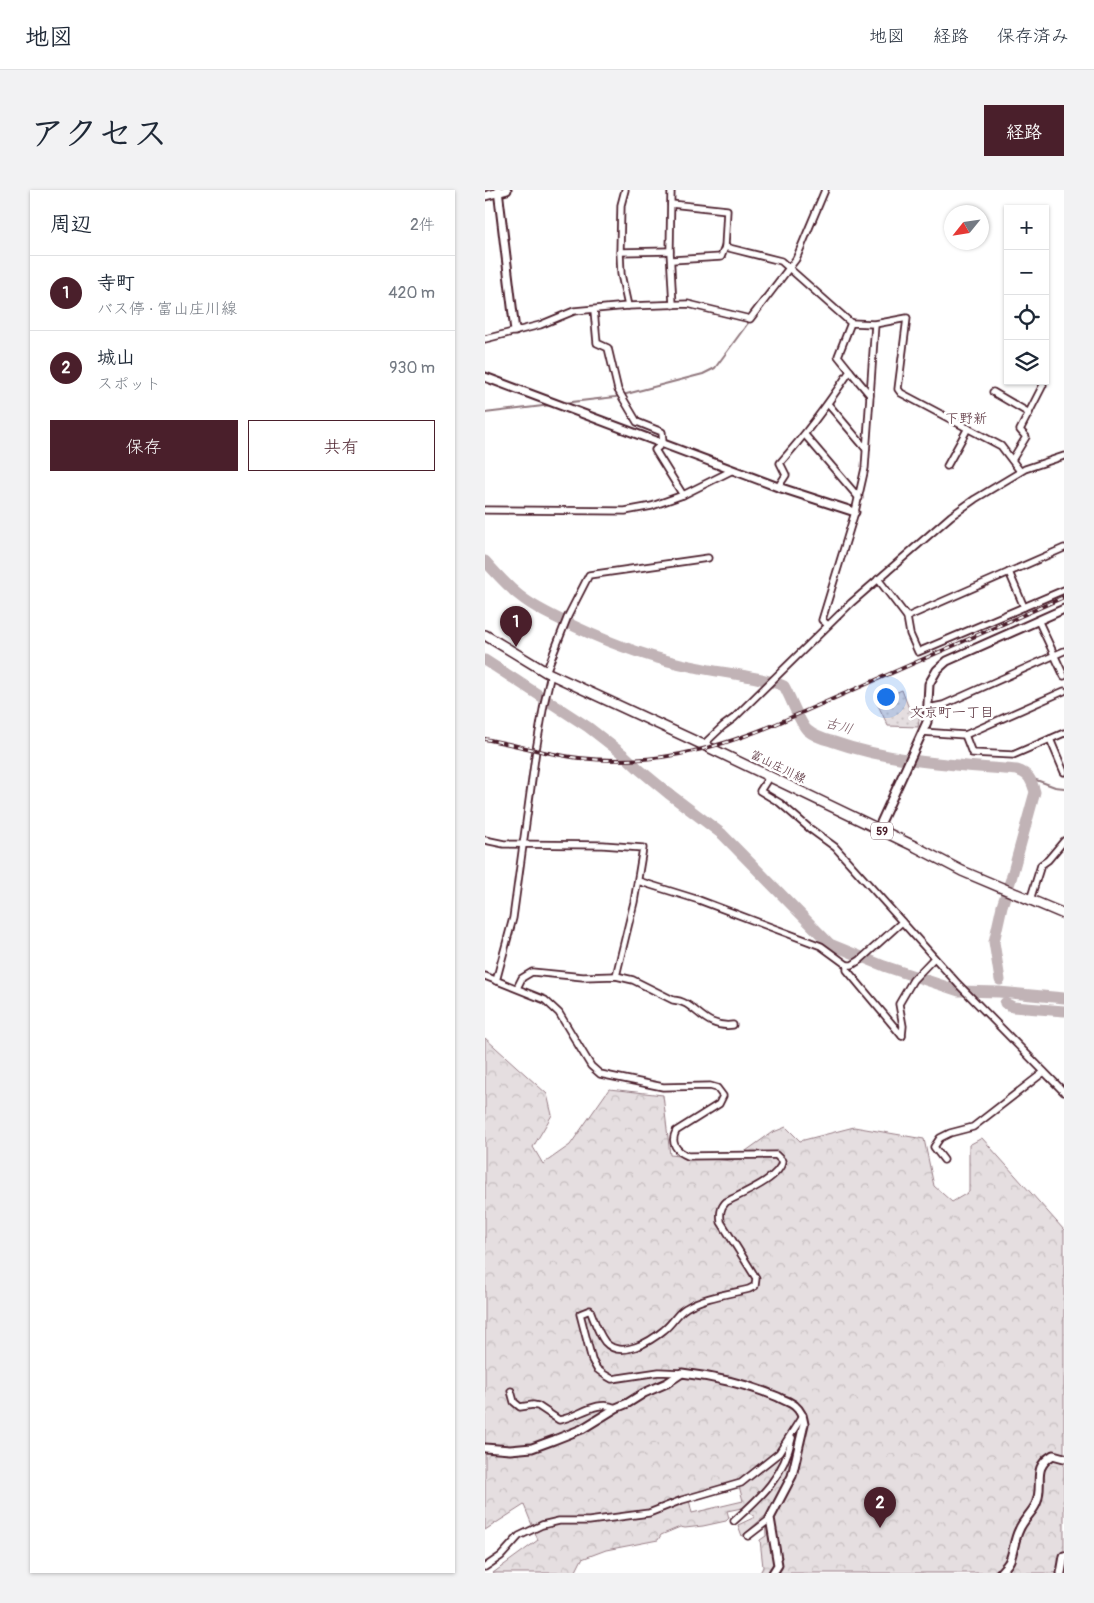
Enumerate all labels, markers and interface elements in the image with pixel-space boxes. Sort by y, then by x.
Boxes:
text: 地図 [25,23,73,52]
text: 地図 [869,25,905,48]
text: 経路 [933,25,969,48]
text: 保存済み [997,25,1069,48]
button: 経路 [984,105,1064,156]
text: アクセス [30,112,168,156]
north arrow [944,205,989,250]
map controls [1004,205,1049,385]
button: + [1004,205,1049,250]
text: 周辺 [50,211,92,238]
text: 2件 [410,215,435,235]
button: − [1004,250,1049,295]
text: 寺町 [97,271,135,295]
text: 1 [63,283,69,303]
text: 420 m [388,283,435,303]
button: locate [1004,295,1049,340]
text: バス停 · 富山庄川線 [97,299,237,319]
button: layers [1004,340,1049,385]
text: 城山 [97,346,135,370]
text: 2 [62,358,70,378]
text: 930 m [389,358,435,378]
text: スポット [97,374,161,394]
district label: 下野新 [945,410,987,427]
button: 保存 [50,420,238,471]
button: 共有 [248,420,435,471]
pin: 1 [500,606,532,647]
your location [873,684,899,710]
district label: 文京町一丁目 [910,704,994,721]
water label: 古川 [823,714,855,738]
street label: 富山庄川線 [748,747,808,787]
road number: 59 [871,822,893,839]
pin: 2 [864,1487,896,1528]

